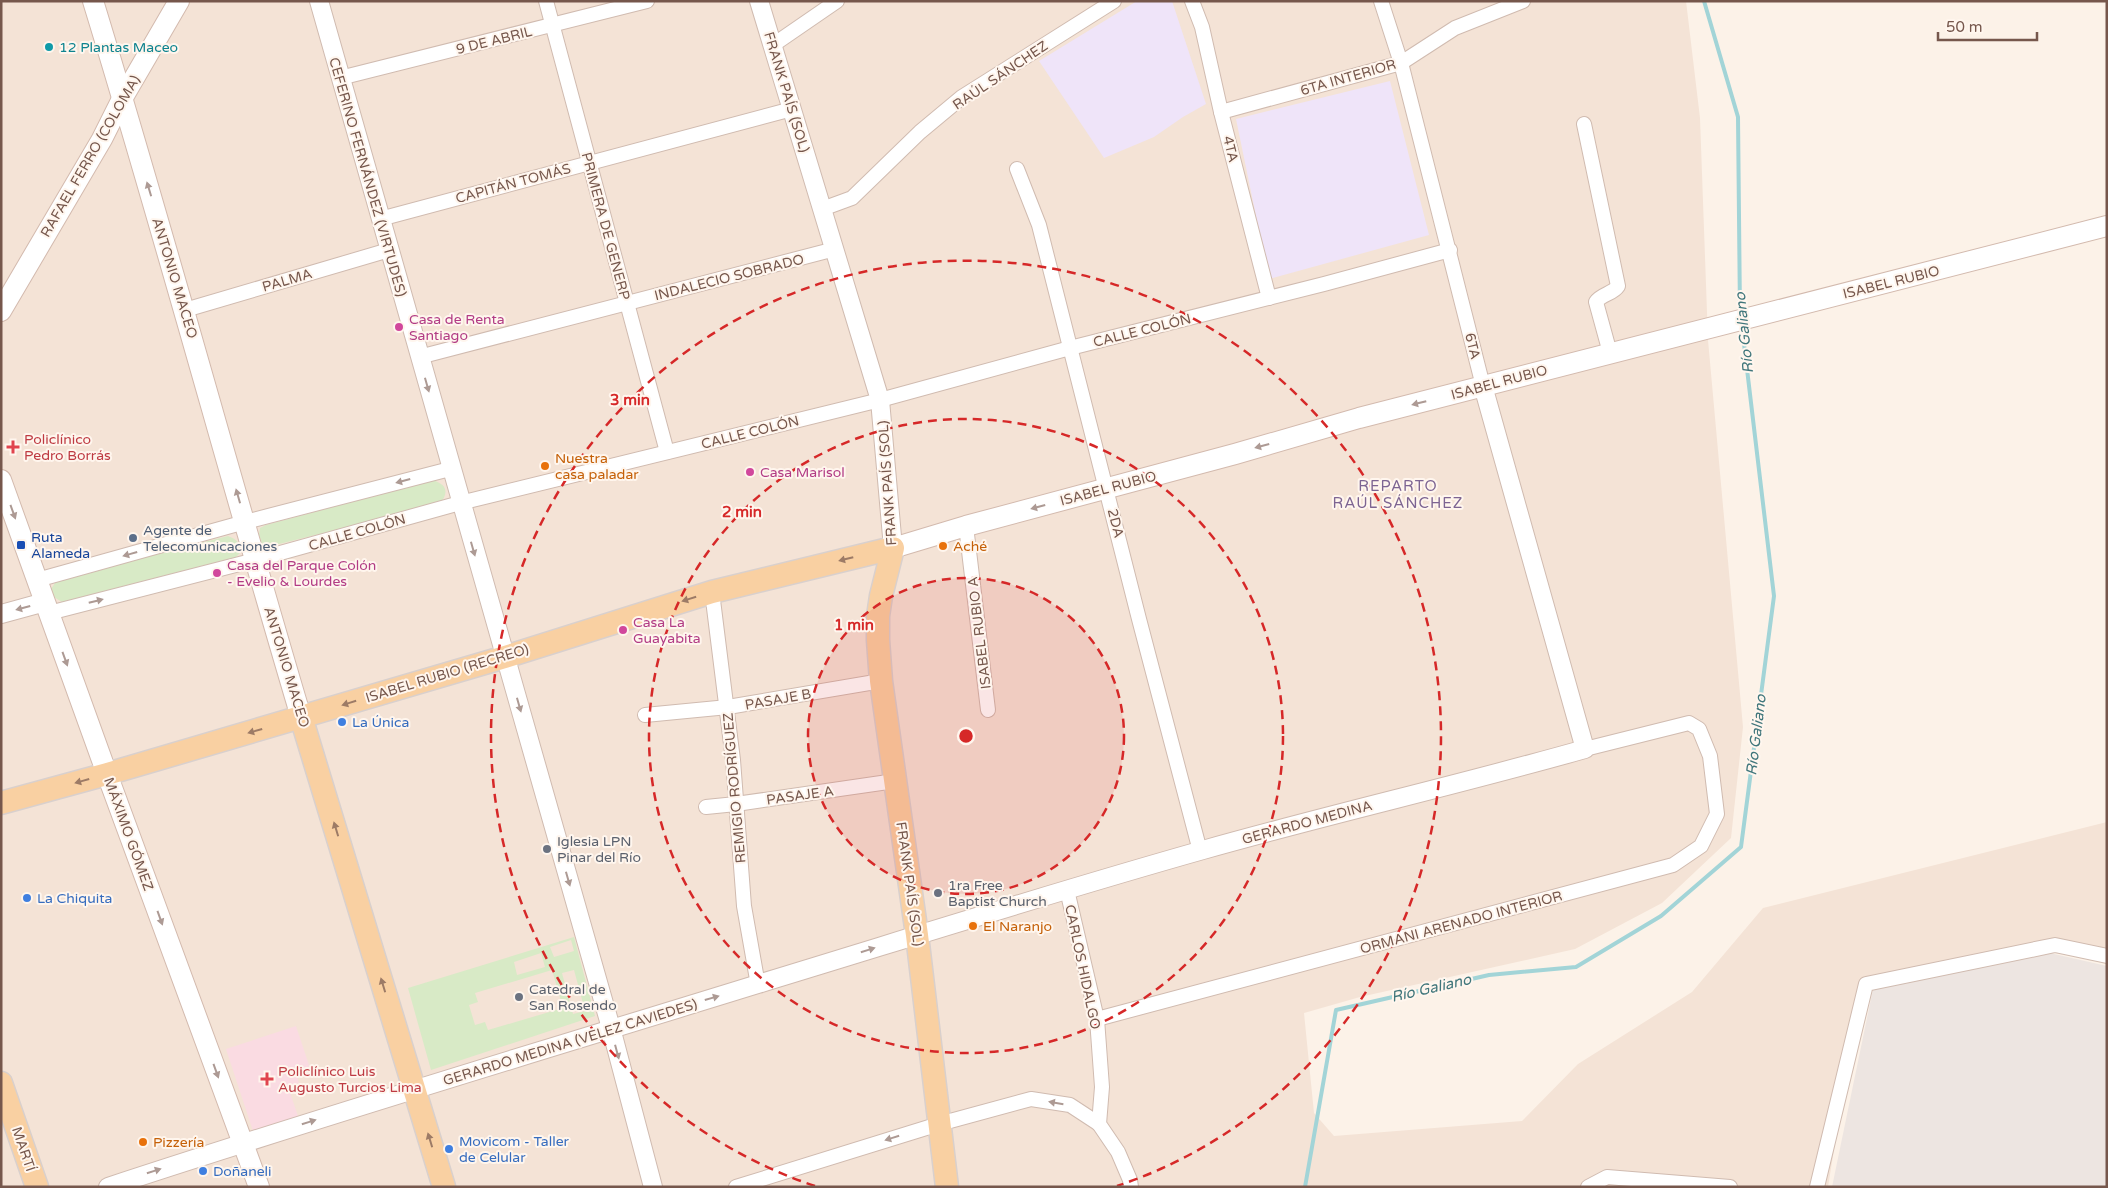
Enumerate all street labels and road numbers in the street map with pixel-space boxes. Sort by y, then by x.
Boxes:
street label: 9 DE ABRIL [454,23,534,58]
street label: FRANK PAÍS (SOL) [760,30,813,155]
street label: RAÚL SÁNCHEZ [950,37,1051,113]
street label: CEFERINO FERNÁNDEZ (VIRTUDES) [325,55,410,299]
street label: 6TA INTERIOR [1298,56,1398,99]
street label: RAFAEL FERRO (COLOMA) [37,72,144,240]
street label: 4TA [1219,134,1242,164]
street label: PRIMERA DE GENERP [578,150,633,302]
street label: CAPITÁN TOMÁS [454,160,573,207]
street label: ANTONIO MACEO [148,216,201,340]
street label: INDALECIO SOBRADO [653,251,806,304]
street label: ISABEL RUBIO [1841,262,1941,303]
street label: PALMA [260,265,314,296]
street label: CALLE COLÓN [1091,310,1193,351]
street label: 6TA [1461,331,1484,361]
street label: ISABEL RUBIO [1449,361,1549,404]
street label: CALLE COLÓN [699,412,801,453]
street label: FRANK PAÍS (SOL) [875,420,900,546]
street label: ISABEL RUBIO [1058,467,1158,510]
street label: 2DA [1104,507,1127,540]
street label: CALLE COLÓN [307,510,408,554]
street label: ISABEL RUBIO A [964,576,995,690]
street label: ANTONIO MACEO [260,605,313,729]
street label: ISABEL RUBIO (RECREO) [363,640,531,706]
street label: PASAJE B [744,685,813,714]
street label: REMIGIO RODRÍGUEZ [719,712,750,864]
street label: MÁXIMO GÓMEZ [100,775,157,893]
street label: PASAJE A [765,782,835,809]
street label: GERARDO MEDINA [1240,797,1374,848]
street label: FRANK PAÍS (SOL) [892,821,927,947]
street label: ORMANI ARENADO INTERIOR [1358,887,1564,958]
street label: CARLOS HIDALGO [1061,903,1104,1031]
street label: GERARDO MEDINA (VELEZ CAVIEDES) [441,996,699,1089]
street label: MARTÍ [8,1124,39,1174]

